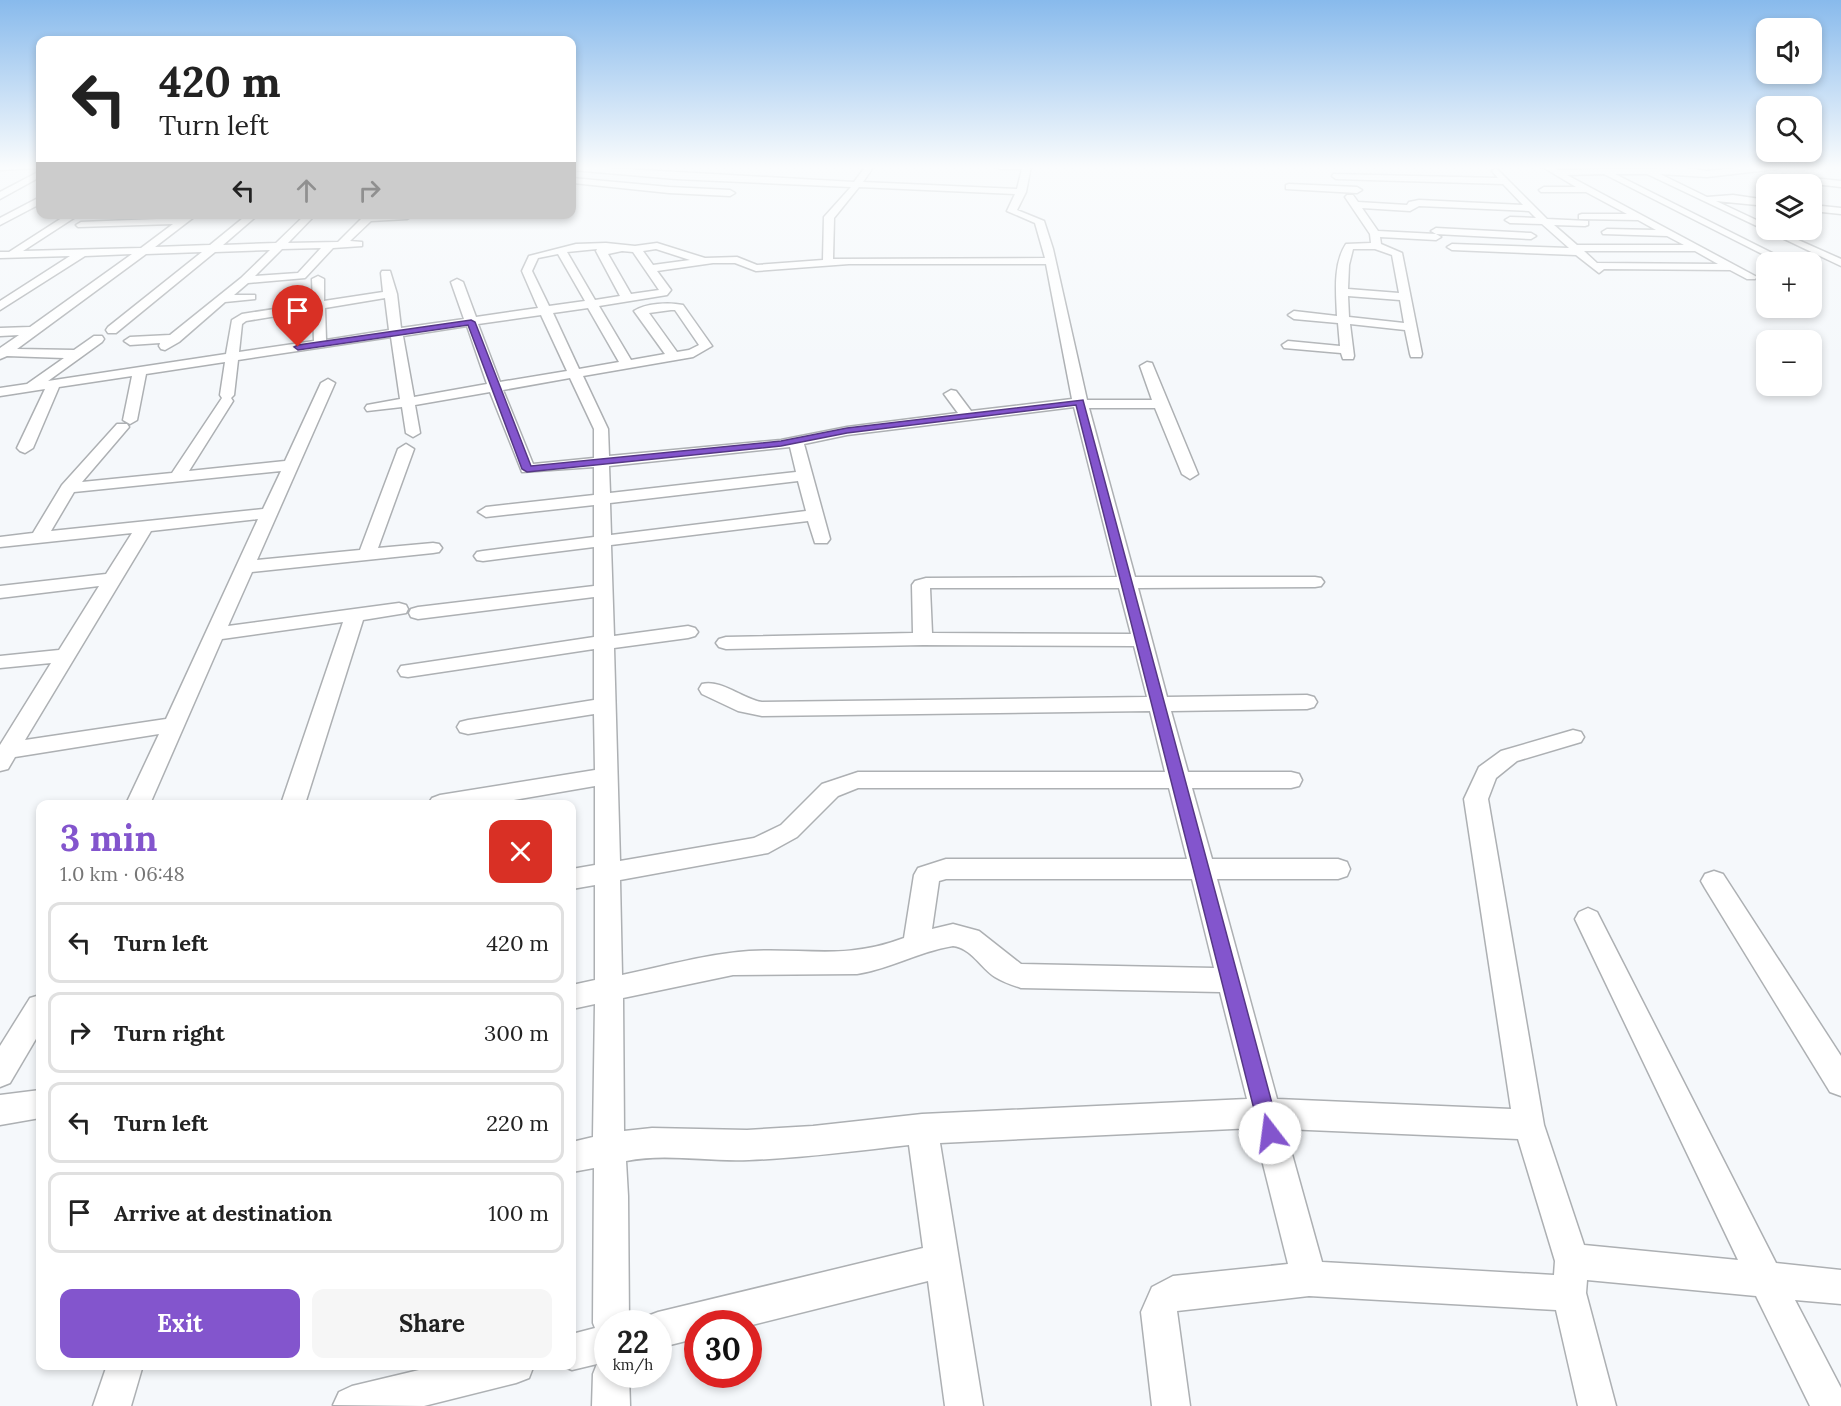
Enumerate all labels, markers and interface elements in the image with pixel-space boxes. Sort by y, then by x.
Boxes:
map controls [1756,18,1822,396]
button: sound [1756,18,1822,84]
text: 420 m [159,55,281,109]
icon: left [60,60,138,138]
button: search [1756,96,1822,162]
text: Turn left [159,108,269,142]
icon: left [227,174,260,207]
icon: ahead [290,174,323,207]
icon: right [353,174,386,207]
button: layers [1756,174,1822,240]
button: + [1756,252,1822,318]
pin [272,285,323,347]
icon: arrive [281,294,314,327]
button: − [1756,330,1822,396]
text: 3 min [60,815,158,861]
button: close [489,820,552,883]
text: 1.0 km · 06:48 [60,861,185,886]
icon: left [63,926,96,959]
text: Turn left [114,929,208,957]
text: 420 m [486,929,549,957]
icon: right [63,1016,96,1049]
text: Turn right [114,1019,225,1047]
text: 300 m [484,1019,549,1047]
position arrow [1238,1101,1302,1165]
icon: left [63,1106,96,1139]
text: Turn left [114,1109,208,1137]
text: 220 m [486,1109,549,1137]
icon: arrive [63,1196,96,1229]
text: Arrive at destination [114,1199,332,1227]
text: 100 m [488,1199,549,1227]
button: Exit [60,1289,300,1358]
button: Share [312,1289,552,1358]
speed limit sign: 30 [684,1310,762,1388]
text: 22 [617,1323,649,1361]
text: km/h [613,1355,653,1374]

